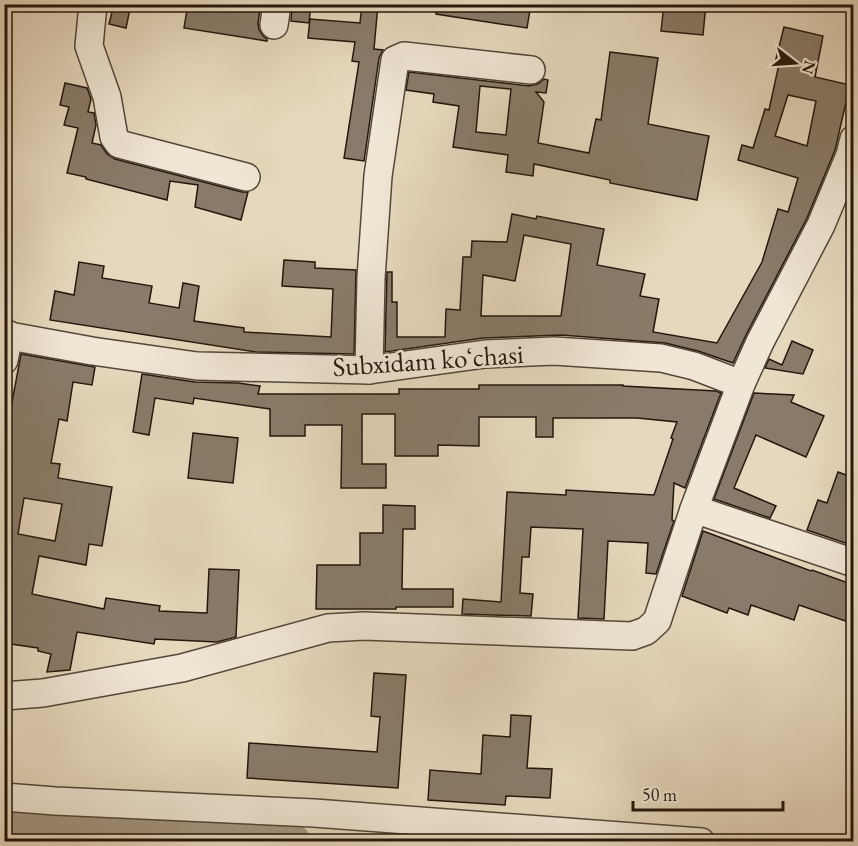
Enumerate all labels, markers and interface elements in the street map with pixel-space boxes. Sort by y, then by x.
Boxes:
north arrow [765,33,825,93]
text: N [797,58,821,77]
street label: Subxidam koʻchasi [331,336,525,384]
scale bar [633,774,783,812]
text: 50 m [642,783,677,806]

